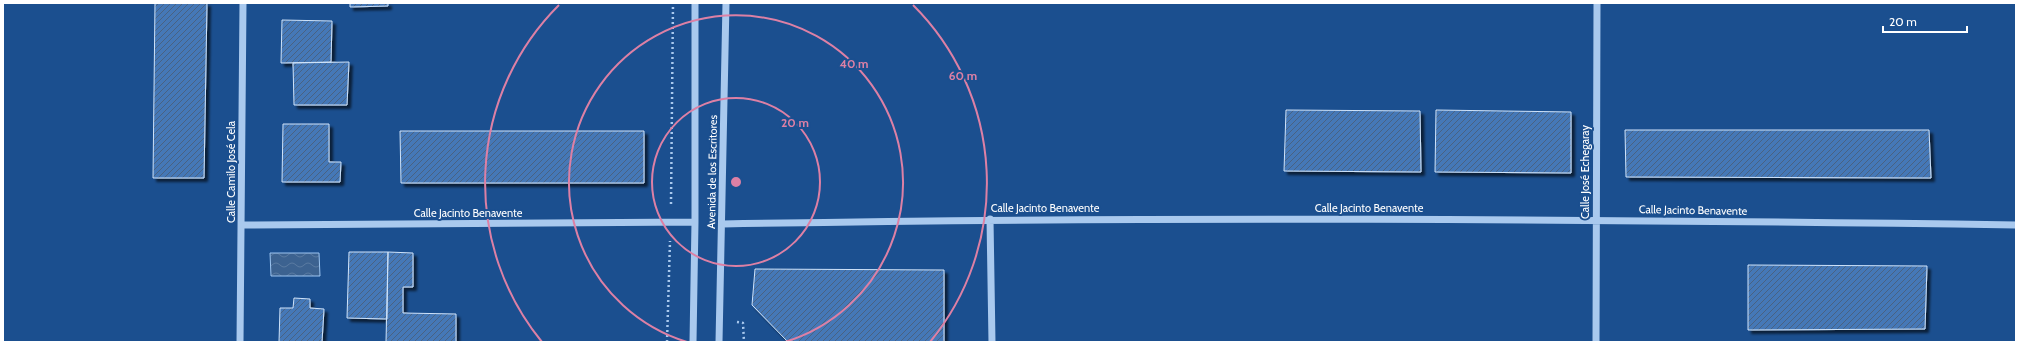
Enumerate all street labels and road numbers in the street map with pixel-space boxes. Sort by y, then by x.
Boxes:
street label: Avenida de los Escritores [704,114,720,229]
street label: Calle Camilo José Cela [224,120,238,223]
street label: Calle José Echegaray [1578,125,1592,219]
street label: Calle Jacinto Benavente [991,201,1100,215]
street label: Calle Jacinto Benavente [1315,201,1424,215]
street label: Calle Jacinto Benavente [1639,202,1748,218]
street label: Calle Jacinto Benavente [414,206,523,220]

